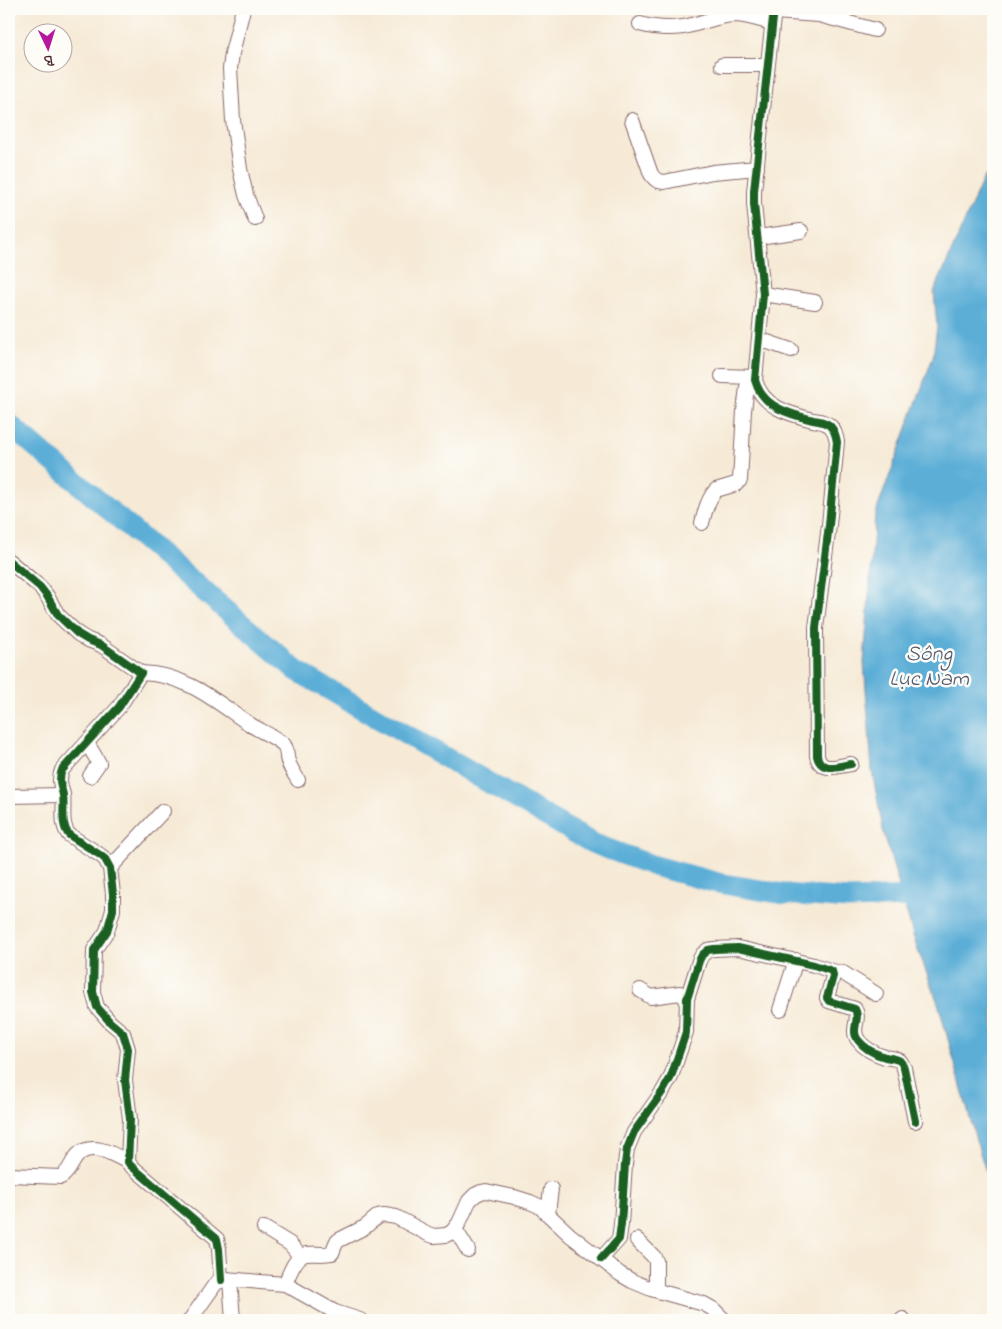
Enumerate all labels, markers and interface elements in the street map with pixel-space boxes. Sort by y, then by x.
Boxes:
north arrow [22,22,72,72]
text: B [43,49,55,70]
water label: Sông Lục Nam [889,639,970,696]

